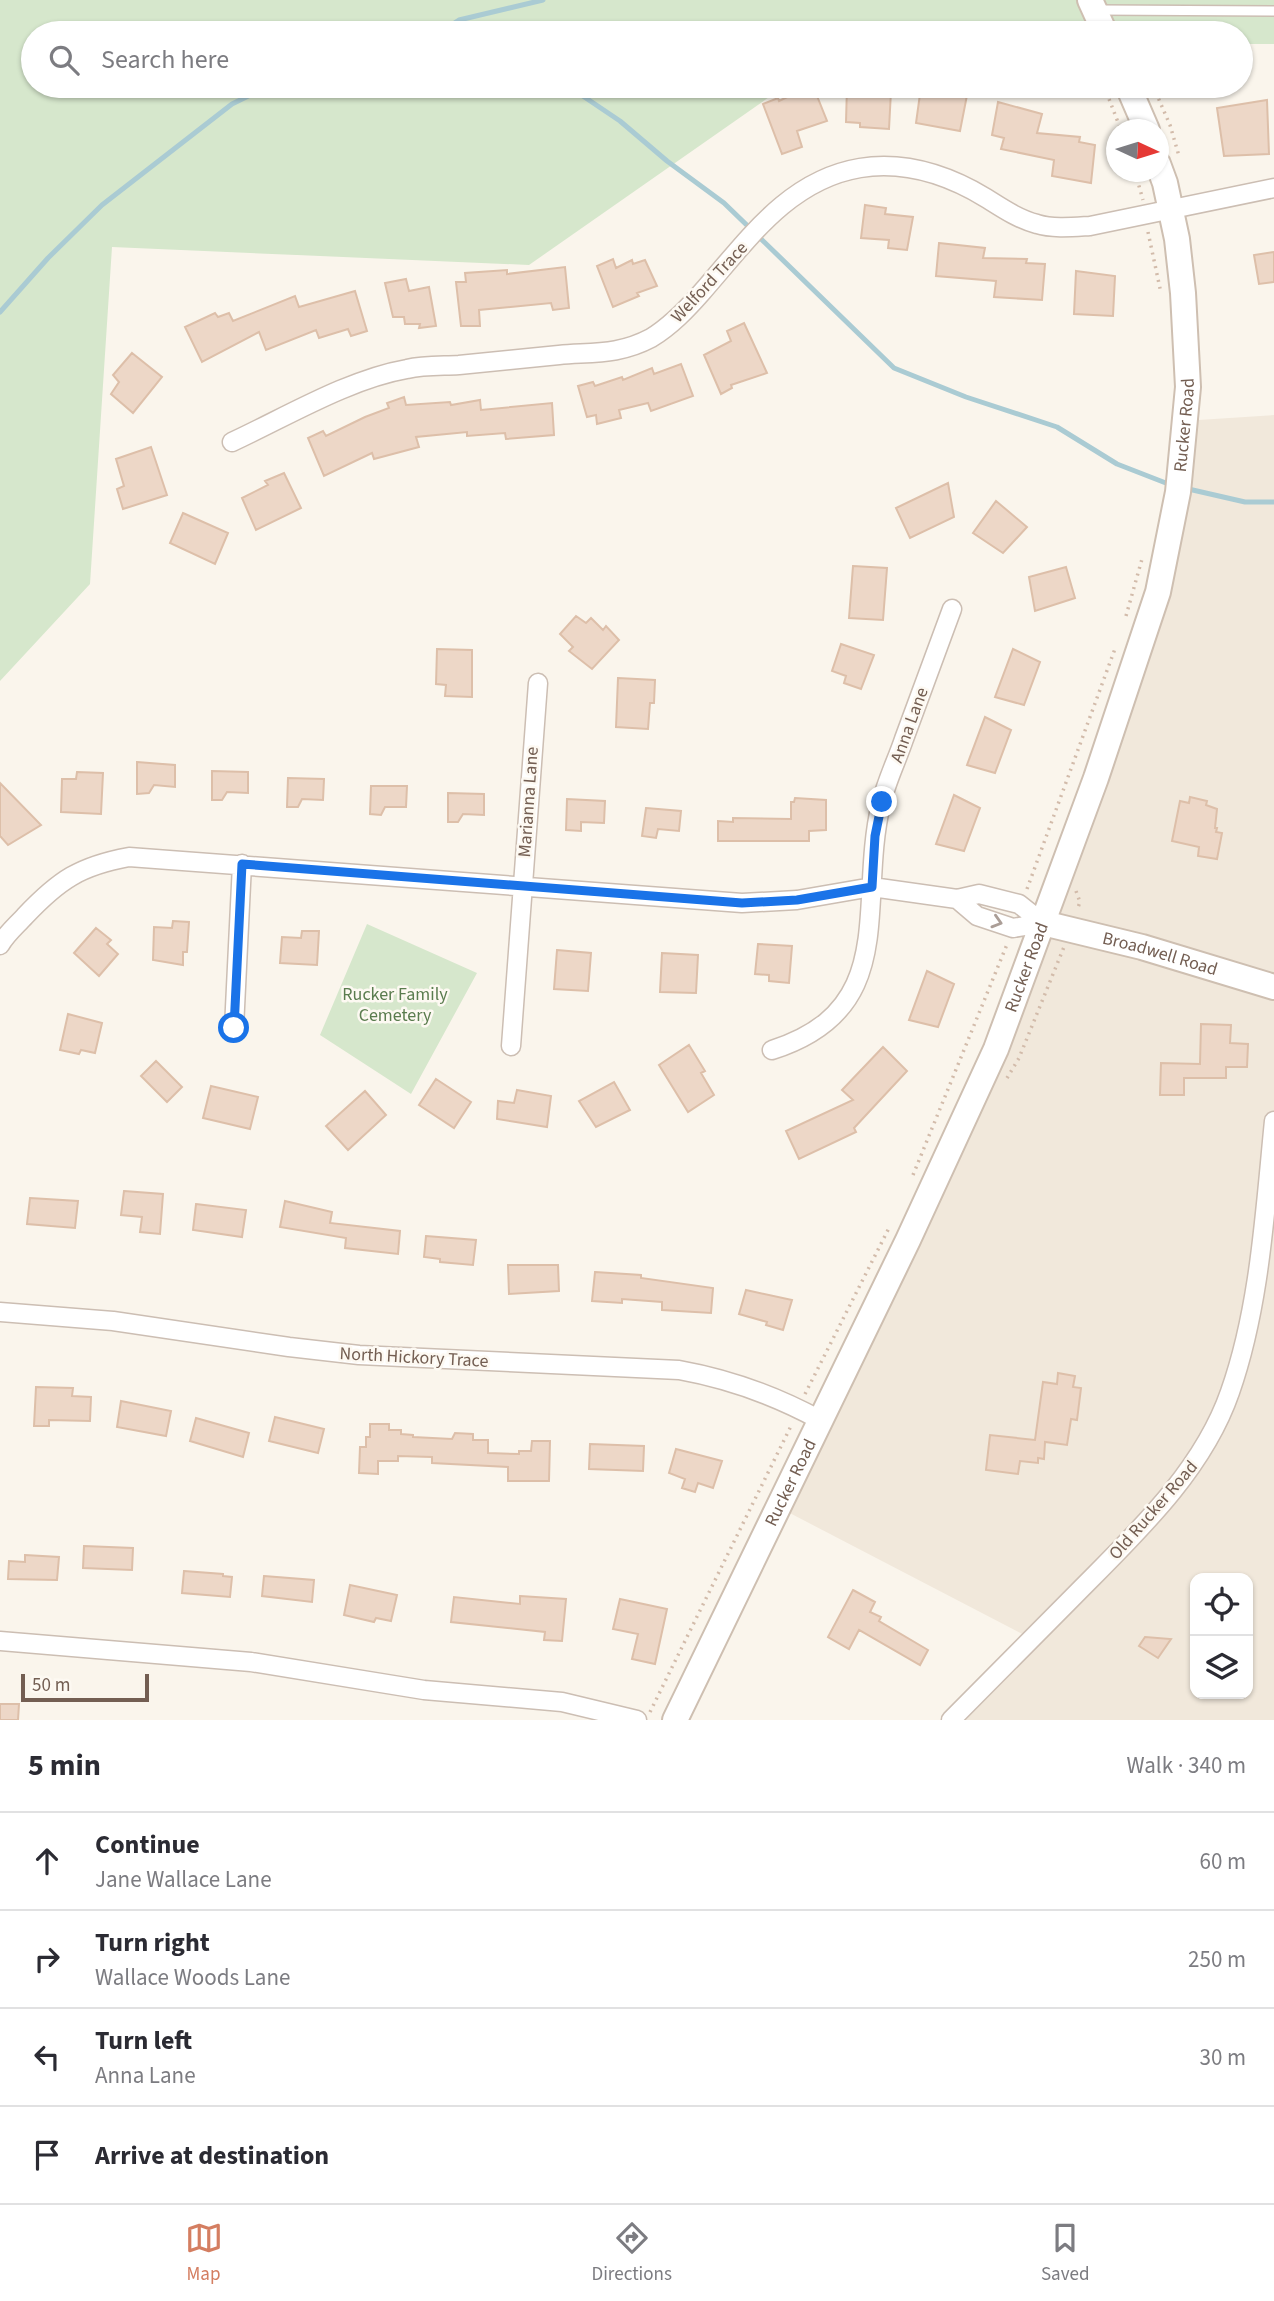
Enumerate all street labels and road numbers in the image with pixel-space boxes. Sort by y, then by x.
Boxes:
street label: Welford Trace [665,236,754,328]
street label: Rucker Road [1168,377,1201,473]
street label: Anna Lane [884,684,935,766]
street label: Marianna Lane [512,746,545,858]
street label: Rucker Road [999,919,1055,1016]
street label: Broadwell Road [1100,926,1221,982]
street label: North Hickory Trace [339,1341,489,1374]
street label: Rucker Road [759,1435,823,1531]
street label: Old Rucker Road [1103,1455,1204,1565]

